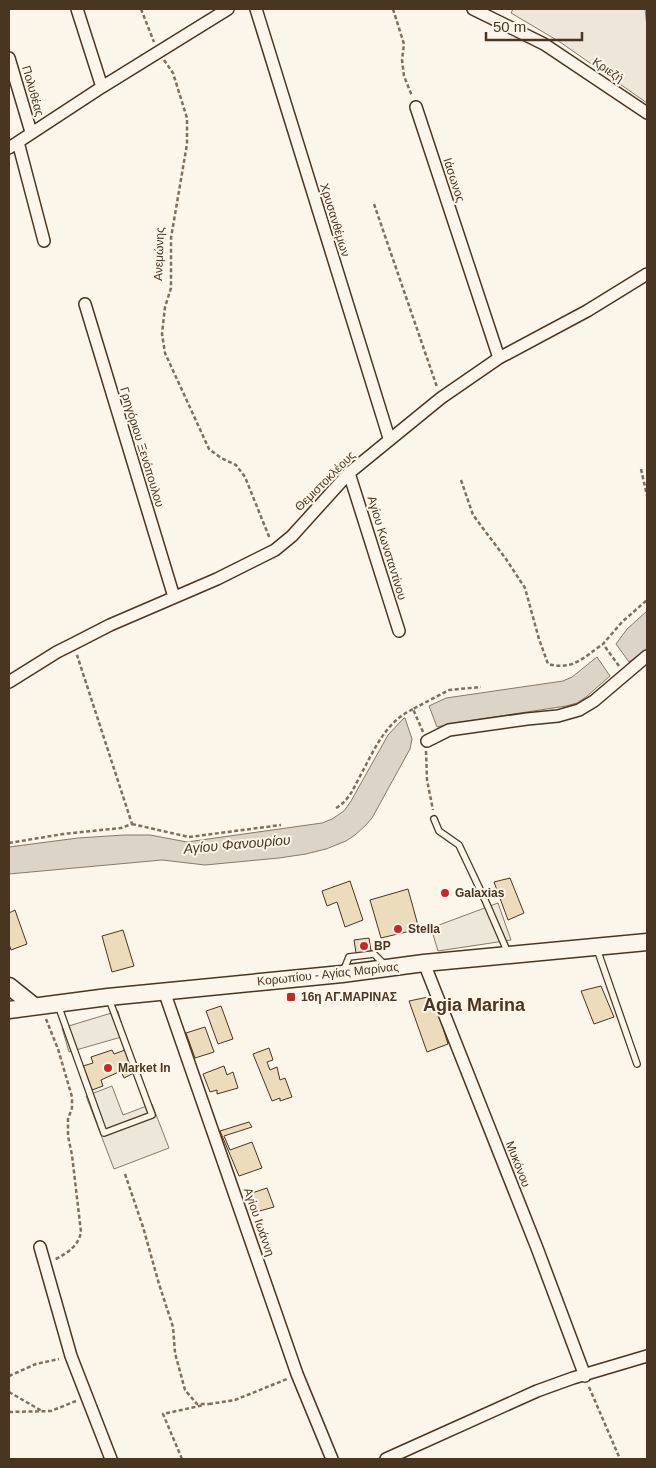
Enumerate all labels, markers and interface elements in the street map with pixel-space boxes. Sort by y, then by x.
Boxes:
scale bar [486,10,582,42]
text: 50 m [493,18,526,35]
street label: Κριεζή [590,55,626,85]
street label: Πολυθέας [19,64,47,118]
street label: Ιάσωνος [440,156,468,204]
street label: Χρυσανθέμων [317,182,353,258]
street label: Ανεμώνης [151,227,167,281]
street label: Γρηγόριου Ξενόπουλου [117,385,167,509]
street label: Θεμιστοκλέους [292,448,358,514]
street label: Αγίου Κωνσταντίνου [365,494,409,602]
water label: Αγίου Φανουρίου [182,831,291,857]
place label: Galaxias [455,886,505,900]
marker: Galaxias [439,887,451,899]
place label: Stella [408,922,440,936]
marker: Stella [392,923,404,935]
place label: BP [374,939,391,953]
marker: BP [358,940,370,952]
street label: Κορωπίου - Αγίας Μαρίνας [256,960,400,988]
place label: 16η ΑΓ.ΜΑΡΙΝΑΣ [301,990,397,1004]
marker: 16η ΑΓ.ΜΑΡΙΝΑΣ [285,991,297,1003]
district label: Agia Marina [423,995,526,1015]
place label: Market In [118,1061,171,1075]
marker: Market In [102,1062,114,1074]
street label: Μυκόνου [503,1139,533,1189]
street label: Αγίου Ιωάννη [241,1186,277,1258]

